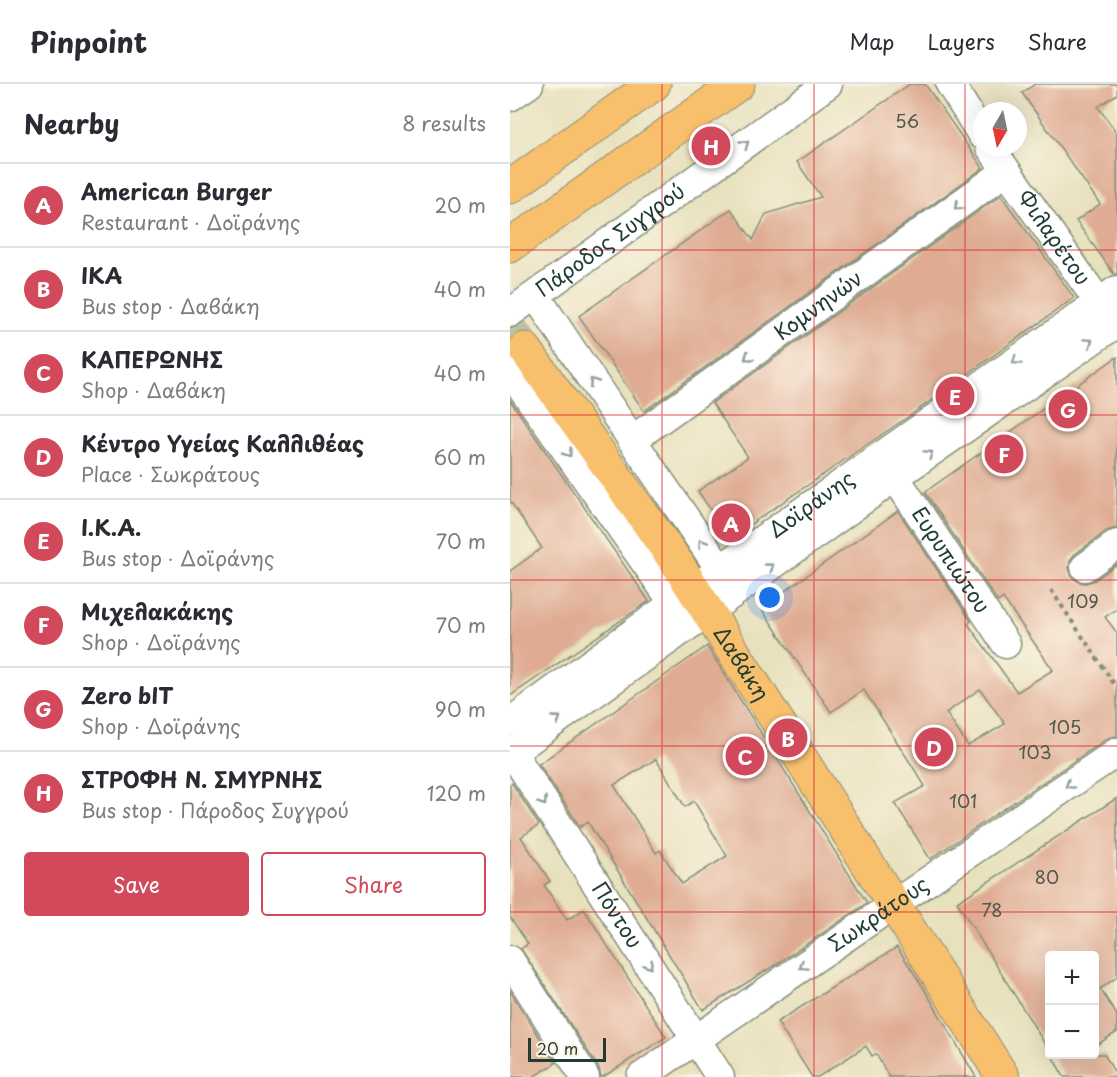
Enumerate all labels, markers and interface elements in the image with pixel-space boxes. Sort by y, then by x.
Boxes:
text: Pinpoint [30,20,147,63]
text: Map [850,25,894,57]
text: Layers [927,25,995,57]
text: Share [1028,25,1087,57]
north arrow [973,102,1027,156]
text: Nearby [24,104,119,143]
house number: 56 [895,107,919,134]
text: 8 results [402,108,486,138]
pin: H [692,124,730,168]
one-way arrow [739,140,750,151]
text: American Burger [81,174,272,207]
street label: Πάροδος Συγγρού [528,174,691,304]
street label: Φιλαρέτου [1011,183,1100,291]
text: A [36,190,51,220]
text: 20 m [434,190,486,220]
one-way arrow [954,199,965,210]
text: Restaurant · Δοϊράνης [81,207,300,237]
text: ΙΚΑ [81,258,123,291]
street label: Κομνηνών [767,261,868,347]
text: B [37,274,50,304]
text: 40 m [434,274,486,304]
text: Bus stop · Δαβάκη [81,291,260,321]
one-way arrow [1082,338,1093,349]
text: ΚΑΠΕΡΩΝΗΣ [81,342,223,375]
one-way arrow [744,349,755,360]
one-way arrow [1012,354,1023,365]
text: C [36,358,51,388]
text: 40 m [434,358,486,388]
pin: E [936,374,974,418]
text: Shop · Δαβάκη [81,375,226,405]
one-way arrow [589,378,600,389]
pin: G [1048,386,1088,432]
text: Κέντρο Υγείας Καλλιθέας [81,426,364,459]
pin: F [984,432,1024,476]
text: D [36,442,51,472]
text: 60 m [434,442,486,472]
one-way arrow [561,446,572,457]
one-way arrow [922,450,933,461]
text: Place · Σωκράτους [81,459,260,489]
street label: Δοϊράνης [761,461,860,544]
street label: Ευρυπιώτου [905,499,999,619]
pin: A [712,500,750,546]
text: Ι.Κ.Α. [81,510,141,543]
text: E [37,526,50,556]
text: 70 m [436,526,486,556]
one-way arrow [698,539,709,550]
text: Bus stop · Δοϊράνης [81,543,274,573]
one-way arrow [763,563,774,574]
your location [755,583,784,612]
house number: 109 [1067,587,1099,614]
text: Μιχελακάκης [81,594,233,627]
text: F [38,610,49,640]
text: 70 m [436,610,486,640]
street label: Δαβάκη [707,619,779,707]
text: Shop · Δοϊράνης [81,627,241,657]
text: Zero bIT [81,678,173,711]
text: G [35,694,52,724]
text: 90 m [435,694,486,724]
text: Shop · Δοϊράνης [81,711,241,741]
house number: 105 [1049,713,1081,740]
one-way arrow [551,716,562,727]
pin: B [768,716,808,760]
pin: D [914,724,954,770]
pin: C [726,734,764,778]
house number: 103 [1018,738,1052,765]
text: ΣΤΡΟΦΗ Ν. ΣΜΥΡΝΗΣ [81,762,323,795]
text: H [36,778,51,808]
text: 120 m [427,778,486,808]
one-way arrow [1064,778,1075,789]
house number: 101 [949,787,977,814]
text: Bus stop · Πάροδος Συγγρού [81,795,349,825]
one-way arrow [536,795,547,806]
button: Save [24,852,249,916]
button: Share [261,852,486,916]
house number: 80 [1035,863,1059,890]
street label: Σωκράτους [821,867,934,959]
street label: Πόντου [585,875,652,954]
house number: 78 [982,896,1003,923]
map controls [1045,951,1099,1059]
button: + [1045,951,1099,1005]
one-way arrow [642,959,653,970]
one-way arrow [799,959,810,970]
button: − [1045,1005,1099,1059]
scale bar [528,1035,606,1062]
text: 20 m [537,1036,578,1060]

